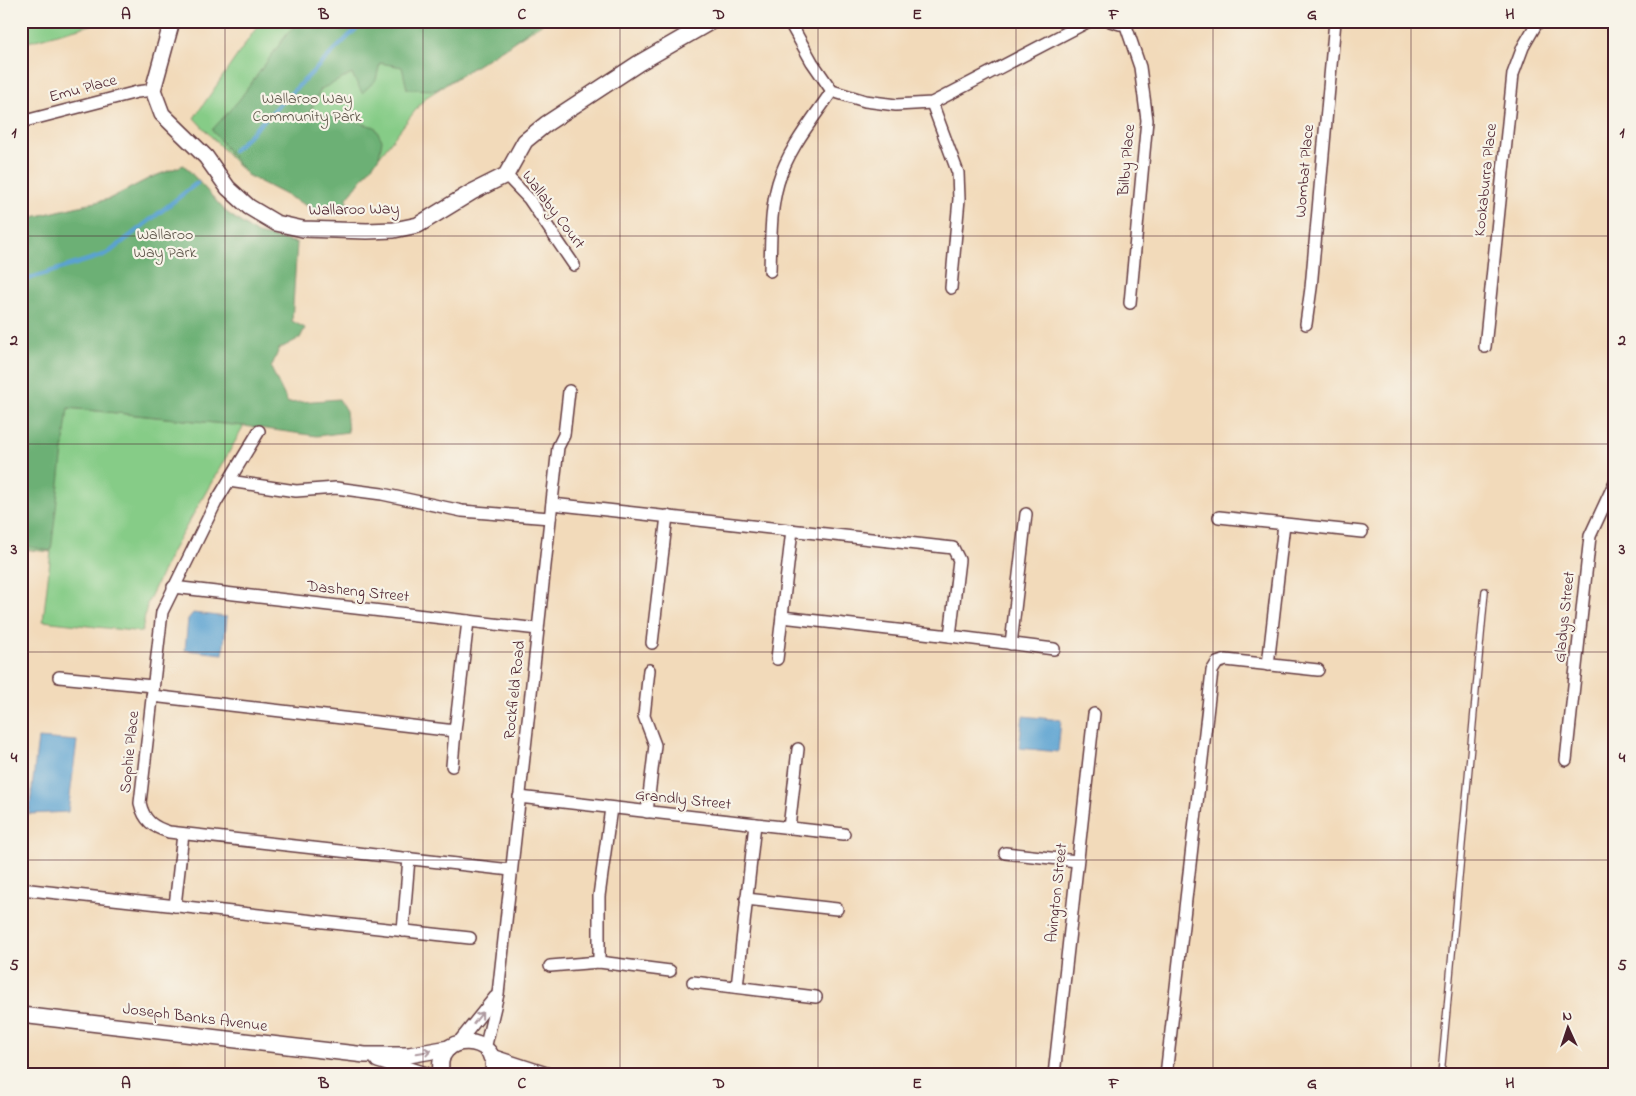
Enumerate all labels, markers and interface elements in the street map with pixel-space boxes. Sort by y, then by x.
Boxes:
text: A [121,3,131,27]
text: B [318,3,330,27]
text: C [518,3,527,27]
text: D [712,3,725,27]
text: E [912,3,922,27]
text: F [1108,3,1120,27]
text: G [1307,3,1317,27]
text: H [1505,3,1515,27]
street label: Emu Place [47,68,120,110]
park label: Wallaroo Way Community Park [253,87,362,129]
text: 1 [11,121,17,145]
street label: Kookaburra Place [1468,121,1504,238]
text: 1 [1619,121,1625,145]
street label: Bilby Place [1112,122,1142,198]
street label: Wombat Place [1289,123,1321,219]
street label: Wallaby Court [515,166,591,255]
street label: Wallaroo Way [309,197,400,223]
park label: Wallaroo Way Park [134,223,197,265]
text: 2 [9,329,18,353]
text: 2 [1617,329,1626,353]
text: 3 [10,538,18,562]
text: 3 [1618,538,1626,562]
street label: Gladys Street [1548,570,1582,664]
street label: Dasheng Street [305,575,411,609]
street label: Rockfield Road [498,639,532,741]
street label: Sophie Place [114,709,146,794]
text: 4 [10,746,18,770]
text: 4 [1618,746,1626,770]
street label: Grandly Street [634,783,733,817]
street label: Avington Street [1040,841,1074,944]
text: 5 [9,954,19,978]
text: 5 [1617,954,1627,978]
street label: Joseph Banks Avenue [121,997,270,1039]
north arrow [1544,1004,1594,1054]
text: N [1562,1006,1573,1027]
one-way arrow [472,1012,483,1025]
one-way arrow [416,1047,432,1057]
text: A [121,1072,131,1096]
text: B [318,1072,330,1096]
text: C [518,1072,527,1096]
text: D [712,1072,725,1096]
text: E [912,1072,922,1096]
text: F [1108,1072,1120,1096]
text: G [1307,1072,1317,1096]
text: H [1505,1072,1515,1096]

